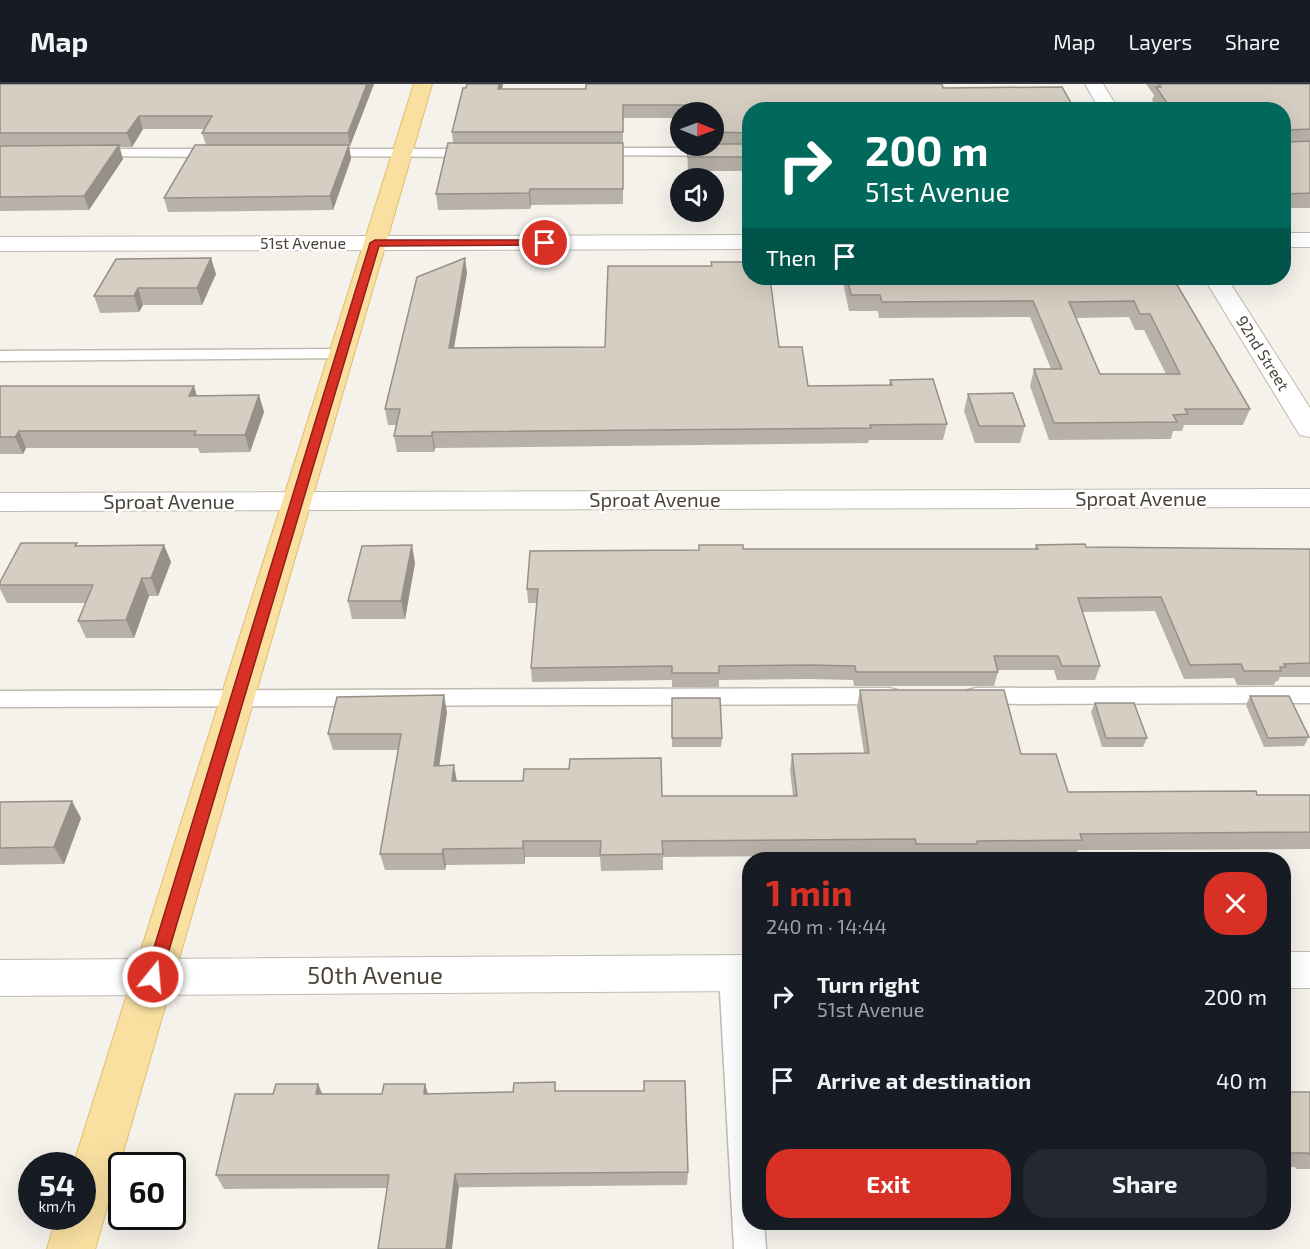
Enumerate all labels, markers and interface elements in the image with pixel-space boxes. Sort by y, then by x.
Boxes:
text: Map [30,24,88,58]
text: Map [1053,29,1095,54]
text: Layers [1128,29,1192,54]
text: Share [1225,29,1280,54]
north arrow [670,102,724,156]
map controls [670,102,724,222]
text: 200 m [865,124,988,174]
icon: right [766,126,844,204]
button: sound [670,168,724,222]
text: 51st Avenue [865,175,1010,207]
pin [519,217,570,268]
icon: arrive [528,226,561,259]
street label: 51st Avenue [260,233,346,252]
icon: arrive [828,240,861,273]
text: Then [766,244,816,270]
street label: 92nd Street [1233,312,1294,394]
street label: Sproat Avenue [1075,486,1207,510]
street label: Sproat Avenue [589,487,721,511]
street label: Sproat Avenue [103,489,235,513]
text: 1 min [766,870,853,913]
button: close [1204,872,1267,935]
text: 240 m · 14:44 [766,914,887,938]
position arrow [121,945,185,1009]
street label: 50th Avenue [307,960,443,989]
text: Turn right [817,971,919,997]
icon: right [766,980,799,1013]
text: 200 m [1204,983,1267,1009]
text: 51st Avenue [817,997,924,1021]
icon: arrive [766,1064,799,1097]
text: Arrive at destination [817,1067,1031,1093]
text: 40 m [1216,1067,1267,1093]
button: Exit [766,1149,1011,1218]
button: Share [1023,1149,1267,1218]
speed limit sign: 60 [108,1152,186,1230]
text: 54 [39,1166,75,1202]
text: km/h [38,1197,76,1215]

